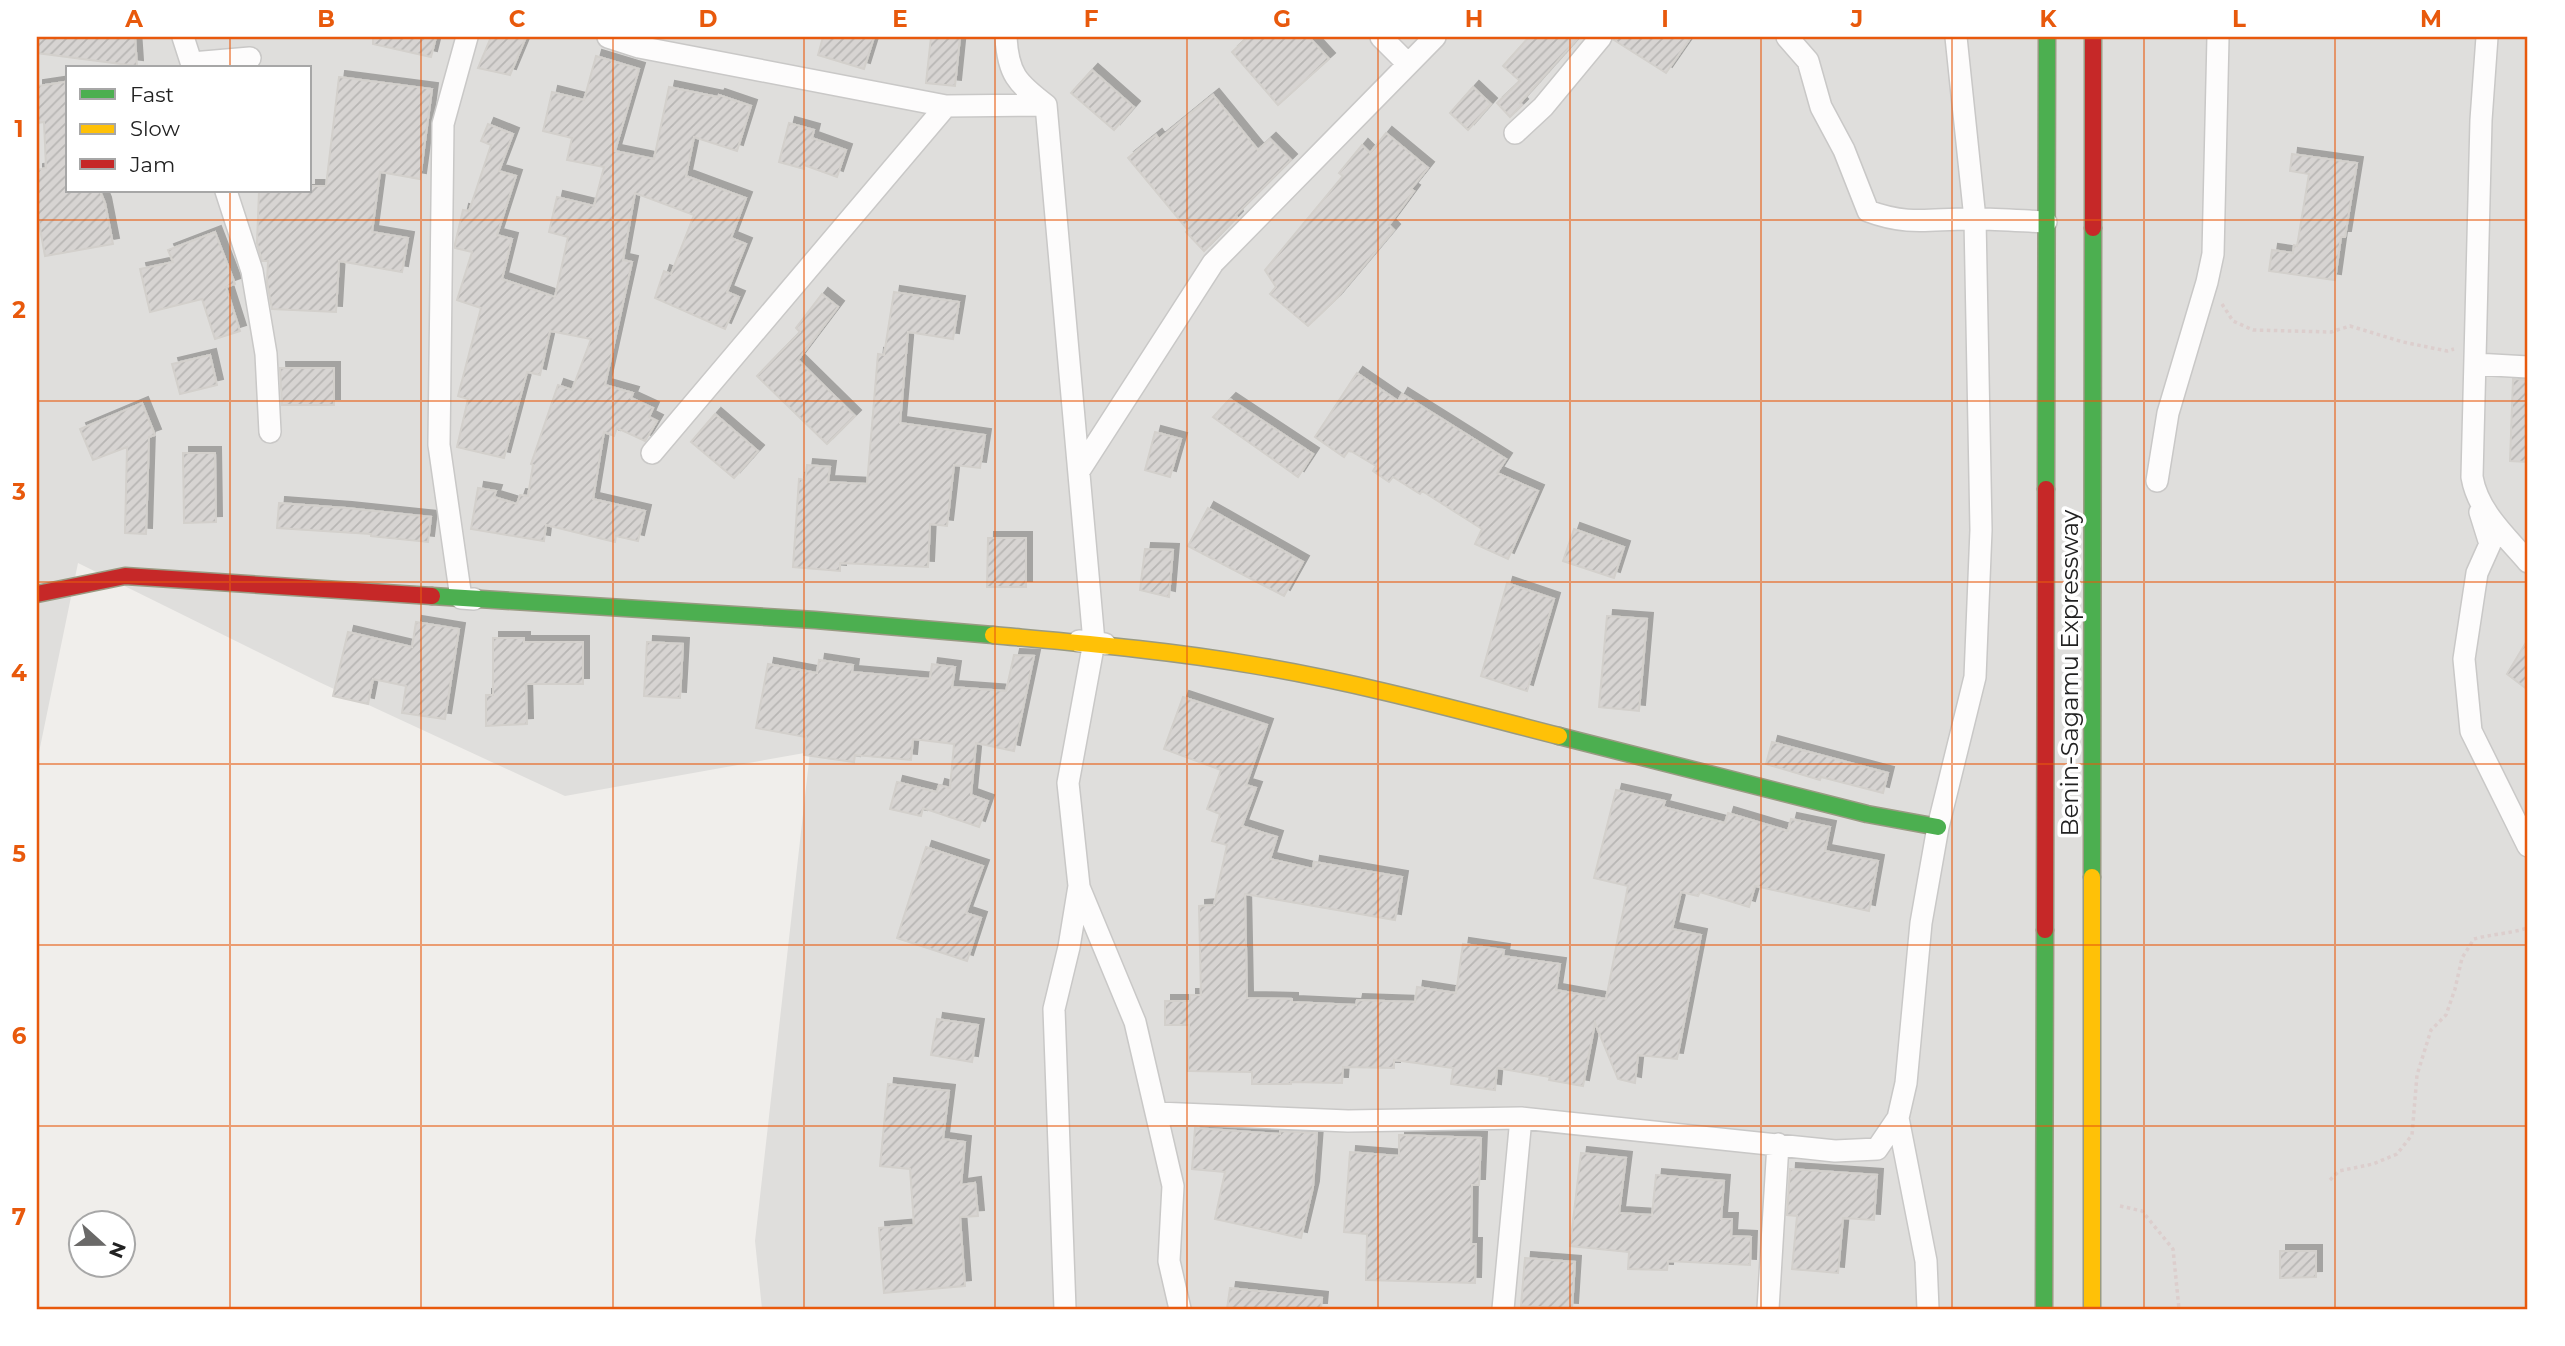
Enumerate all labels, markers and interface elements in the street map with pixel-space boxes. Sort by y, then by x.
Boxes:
text: A [124,5,143,33]
text: B [317,5,335,33]
text: C [509,5,526,33]
text: D [699,5,718,33]
text: E [892,5,908,33]
text: F [1084,5,1099,33]
text: G [1273,5,1291,33]
text: H [1465,5,1483,33]
text: I [1661,5,1669,33]
text: J [1850,5,1863,33]
text: K [2039,5,2057,33]
text: L [2232,5,2246,33]
text: M [2420,5,2442,33]
legend [66,66,312,192]
text: Fast [130,82,174,107]
text: 1 [14,115,24,143]
text: Slow [130,116,180,141]
text: Jam [129,152,175,177]
text: 2 [12,296,26,324]
text: 3 [11,478,26,506]
street label: Benin-Sagamu Expressway [2055,510,2084,836]
text: 4 [11,659,27,687]
text: 5 [12,840,26,868]
text: 6 [12,1022,27,1050]
text: 7 [12,1203,26,1231]
north arrow [66,1210,136,1280]
text: N [104,1239,131,1261]

